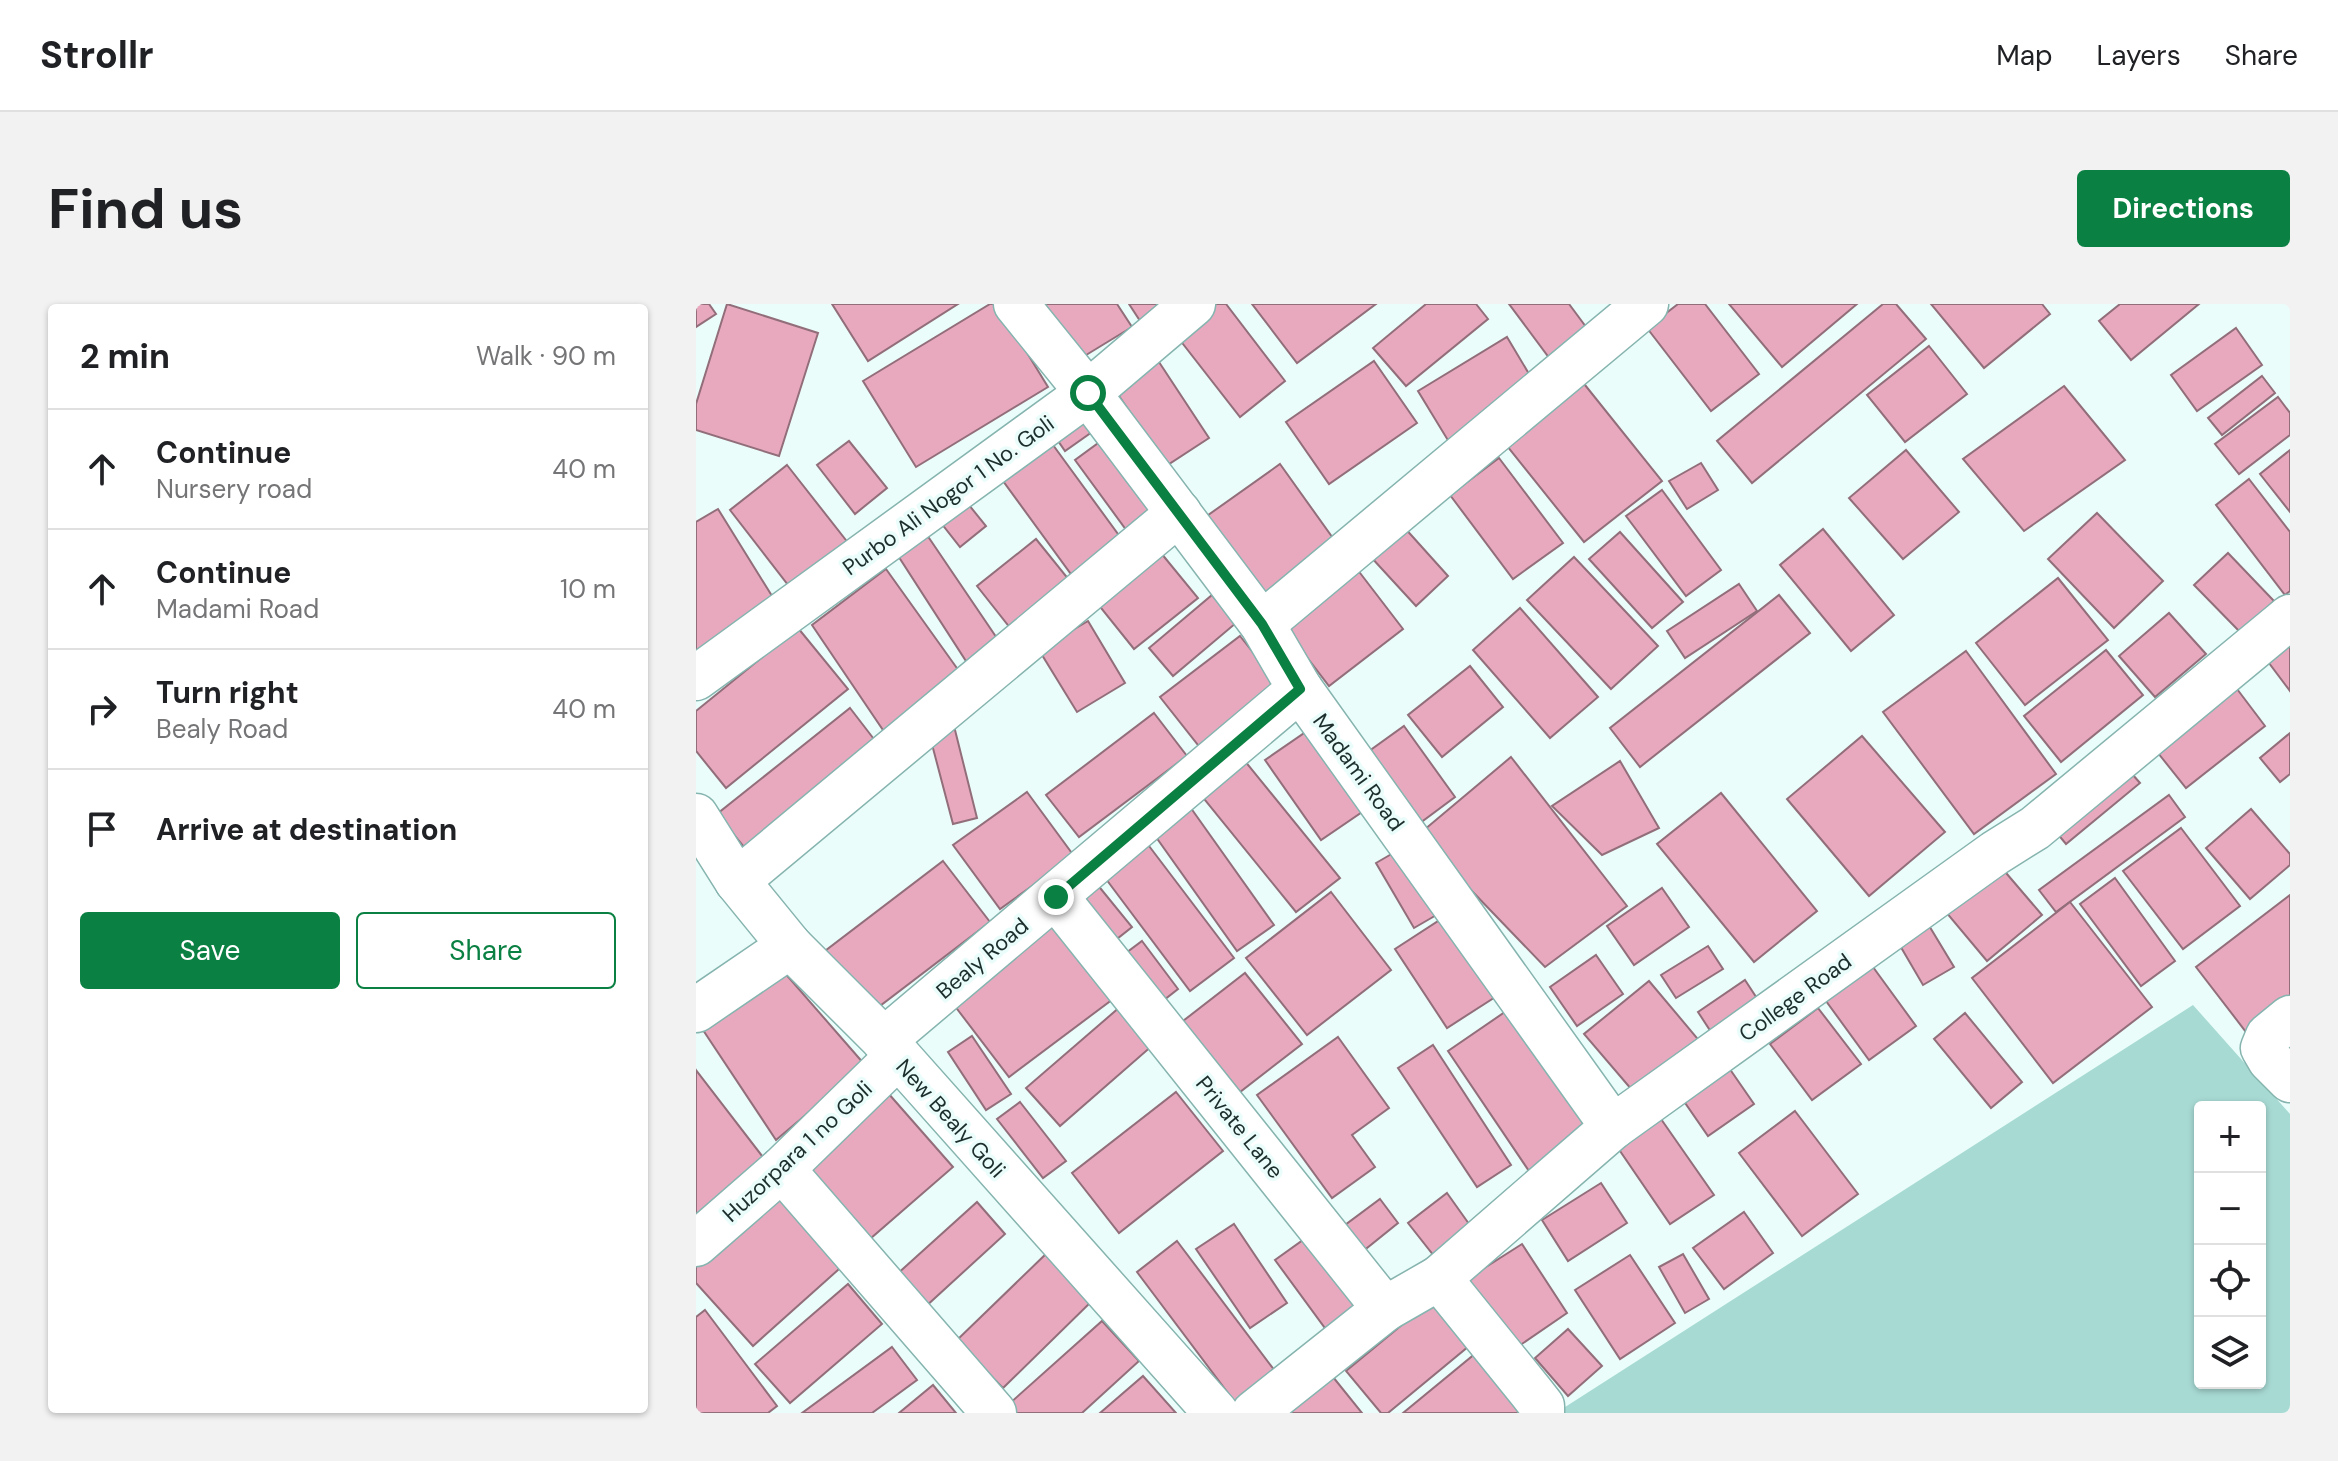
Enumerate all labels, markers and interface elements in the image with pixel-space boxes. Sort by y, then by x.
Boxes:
text: Strollr [40,30,154,80]
text: Map [1996,37,2053,74]
text: Layers [2097,37,2181,74]
text: Share [2225,37,2298,74]
button: Directions [2077,170,2290,247]
text: Find us [48,172,243,245]
text: 2 min [80,334,170,379]
text: Walk · 90 m [476,339,616,373]
route start [1070,375,1106,411]
street label: Purbo Ali Nogor 1 No. Goli [837,409,1060,582]
text: Continue [156,433,291,472]
icon: ahead [80,447,124,491]
text: 40 m [552,452,616,486]
text: Nursery road [156,472,312,506]
text: Continue [156,553,291,592]
icon: ahead [80,567,124,611]
text: 10 m [560,572,616,606]
text: Madami Road [156,592,319,626]
text: Turn right [156,673,299,712]
icon: right [80,687,124,731]
text: 40 m [552,692,616,726]
street label: Madami Road [1306,708,1411,837]
text: Bealy Road [156,712,288,746]
icon: arrive [80,807,124,851]
text: Arrive at destination [156,810,457,849]
route end [1038,879,1074,915]
street label: Bealy Road [930,911,1035,1005]
button: Save [80,912,340,989]
button: Share [356,912,616,989]
street label: College Road [1733,947,1857,1048]
street label: New Bealy Goli [889,1053,1012,1184]
street label: Private Lane [1189,1070,1290,1185]
street label: Huzorpara 1 no Goli [716,1074,878,1228]
map controls [2194,1101,2266,1389]
button: + [2194,1101,2266,1173]
button: − [2194,1173,2266,1245]
button: locate [2194,1245,2266,1317]
button: layers [2194,1317,2266,1389]

